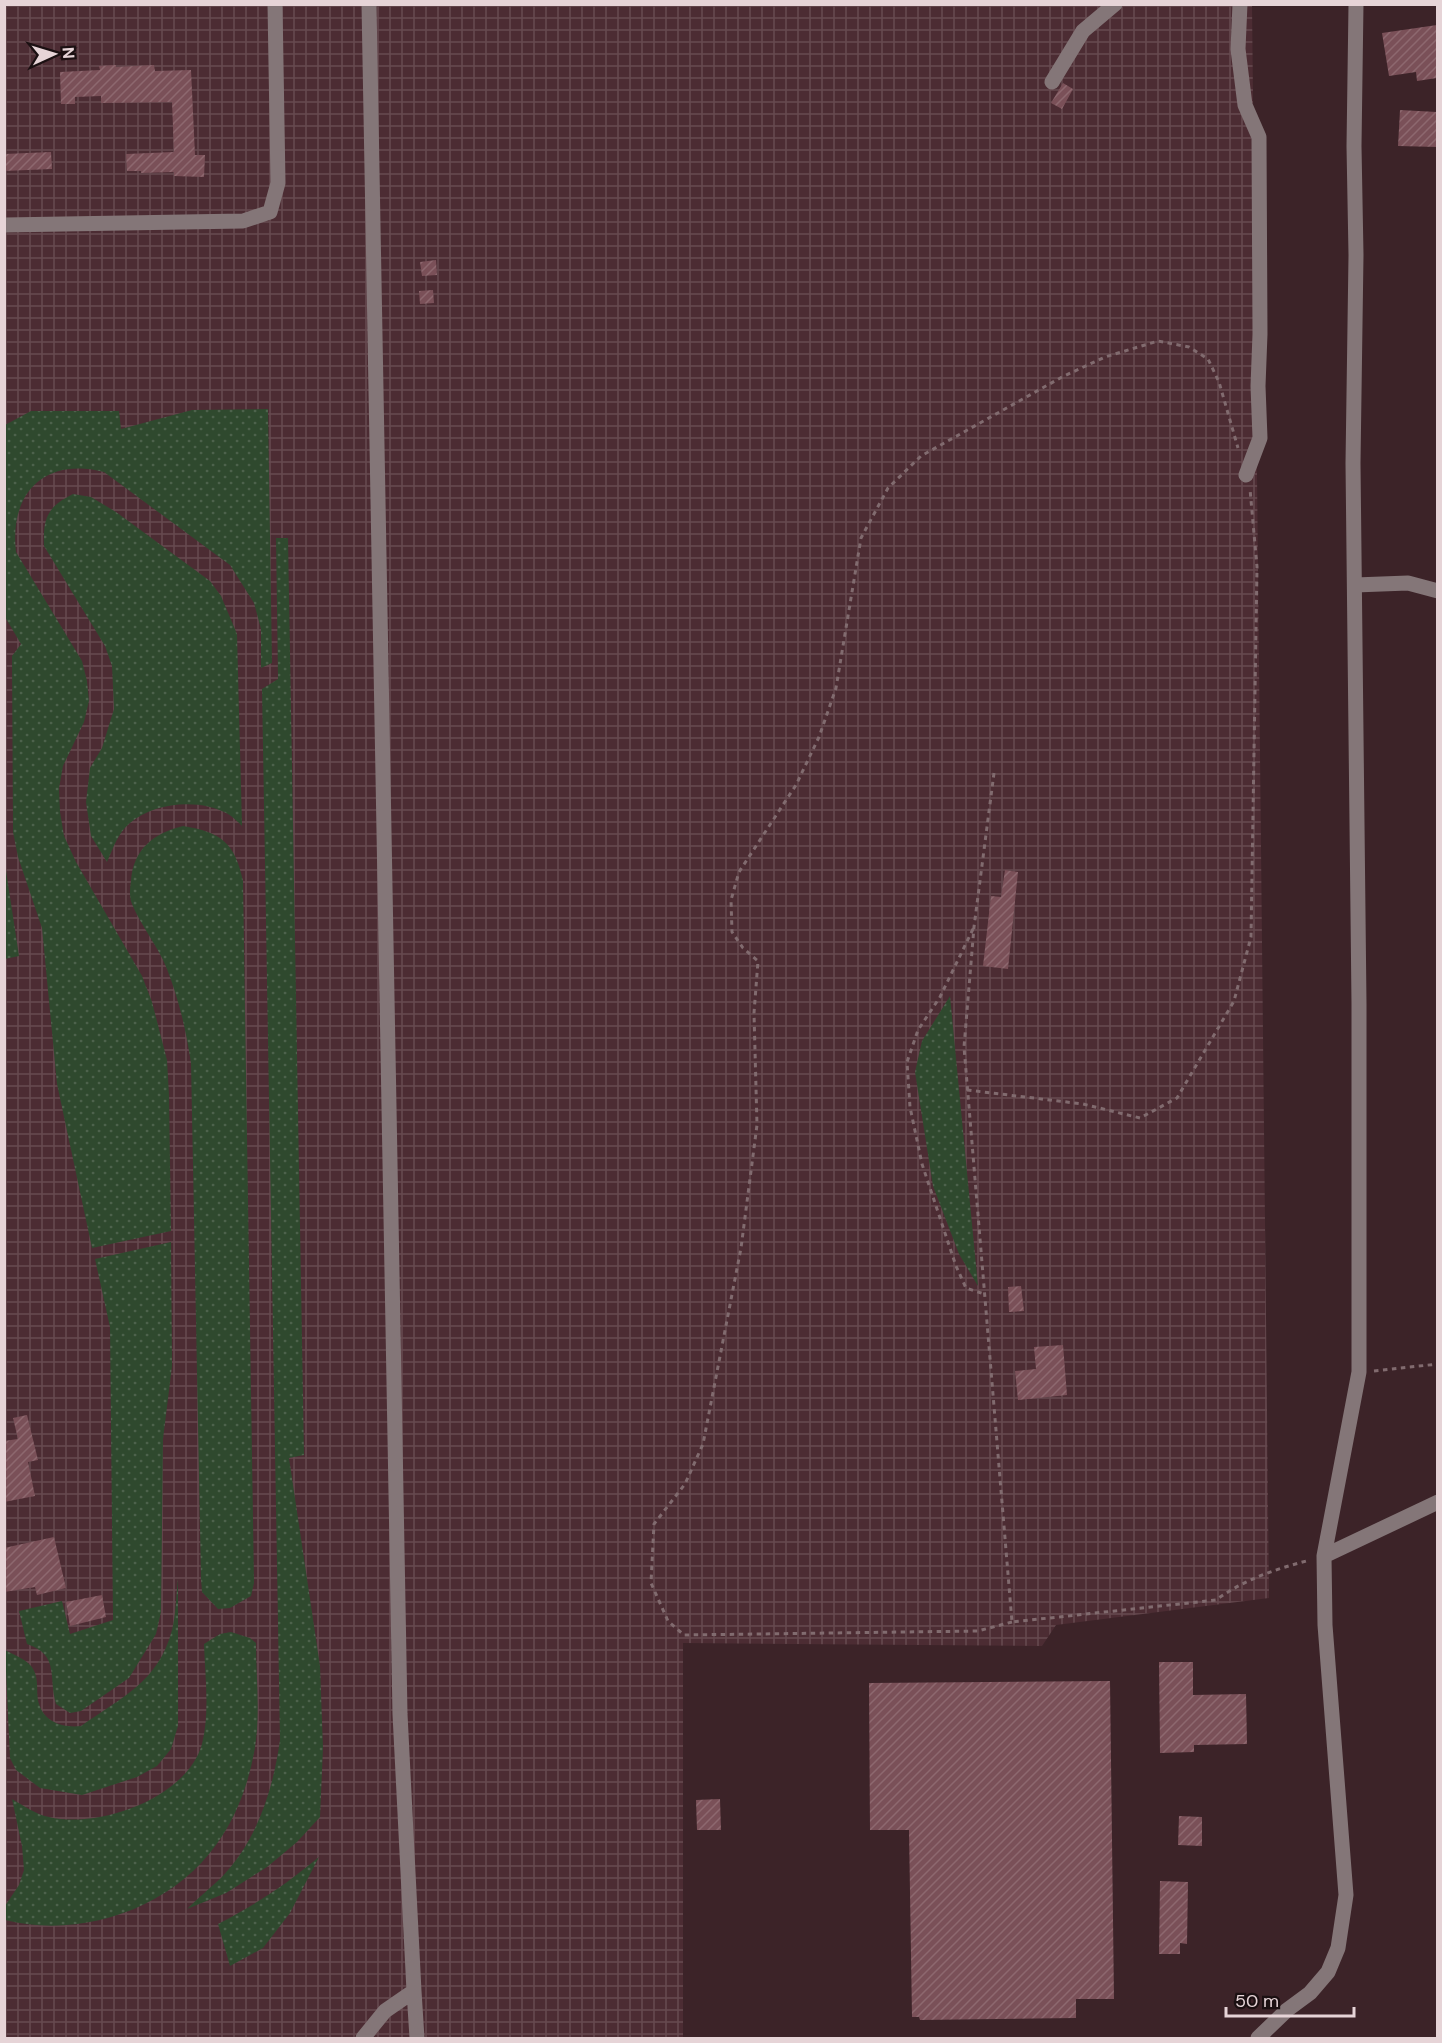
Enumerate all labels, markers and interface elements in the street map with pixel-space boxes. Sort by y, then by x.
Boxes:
north arrow [24,24,84,84]
text: N [58,46,79,60]
scale bar [1226,1980,1354,2018]
text: 50 m [1235,1989,1279,2013]

